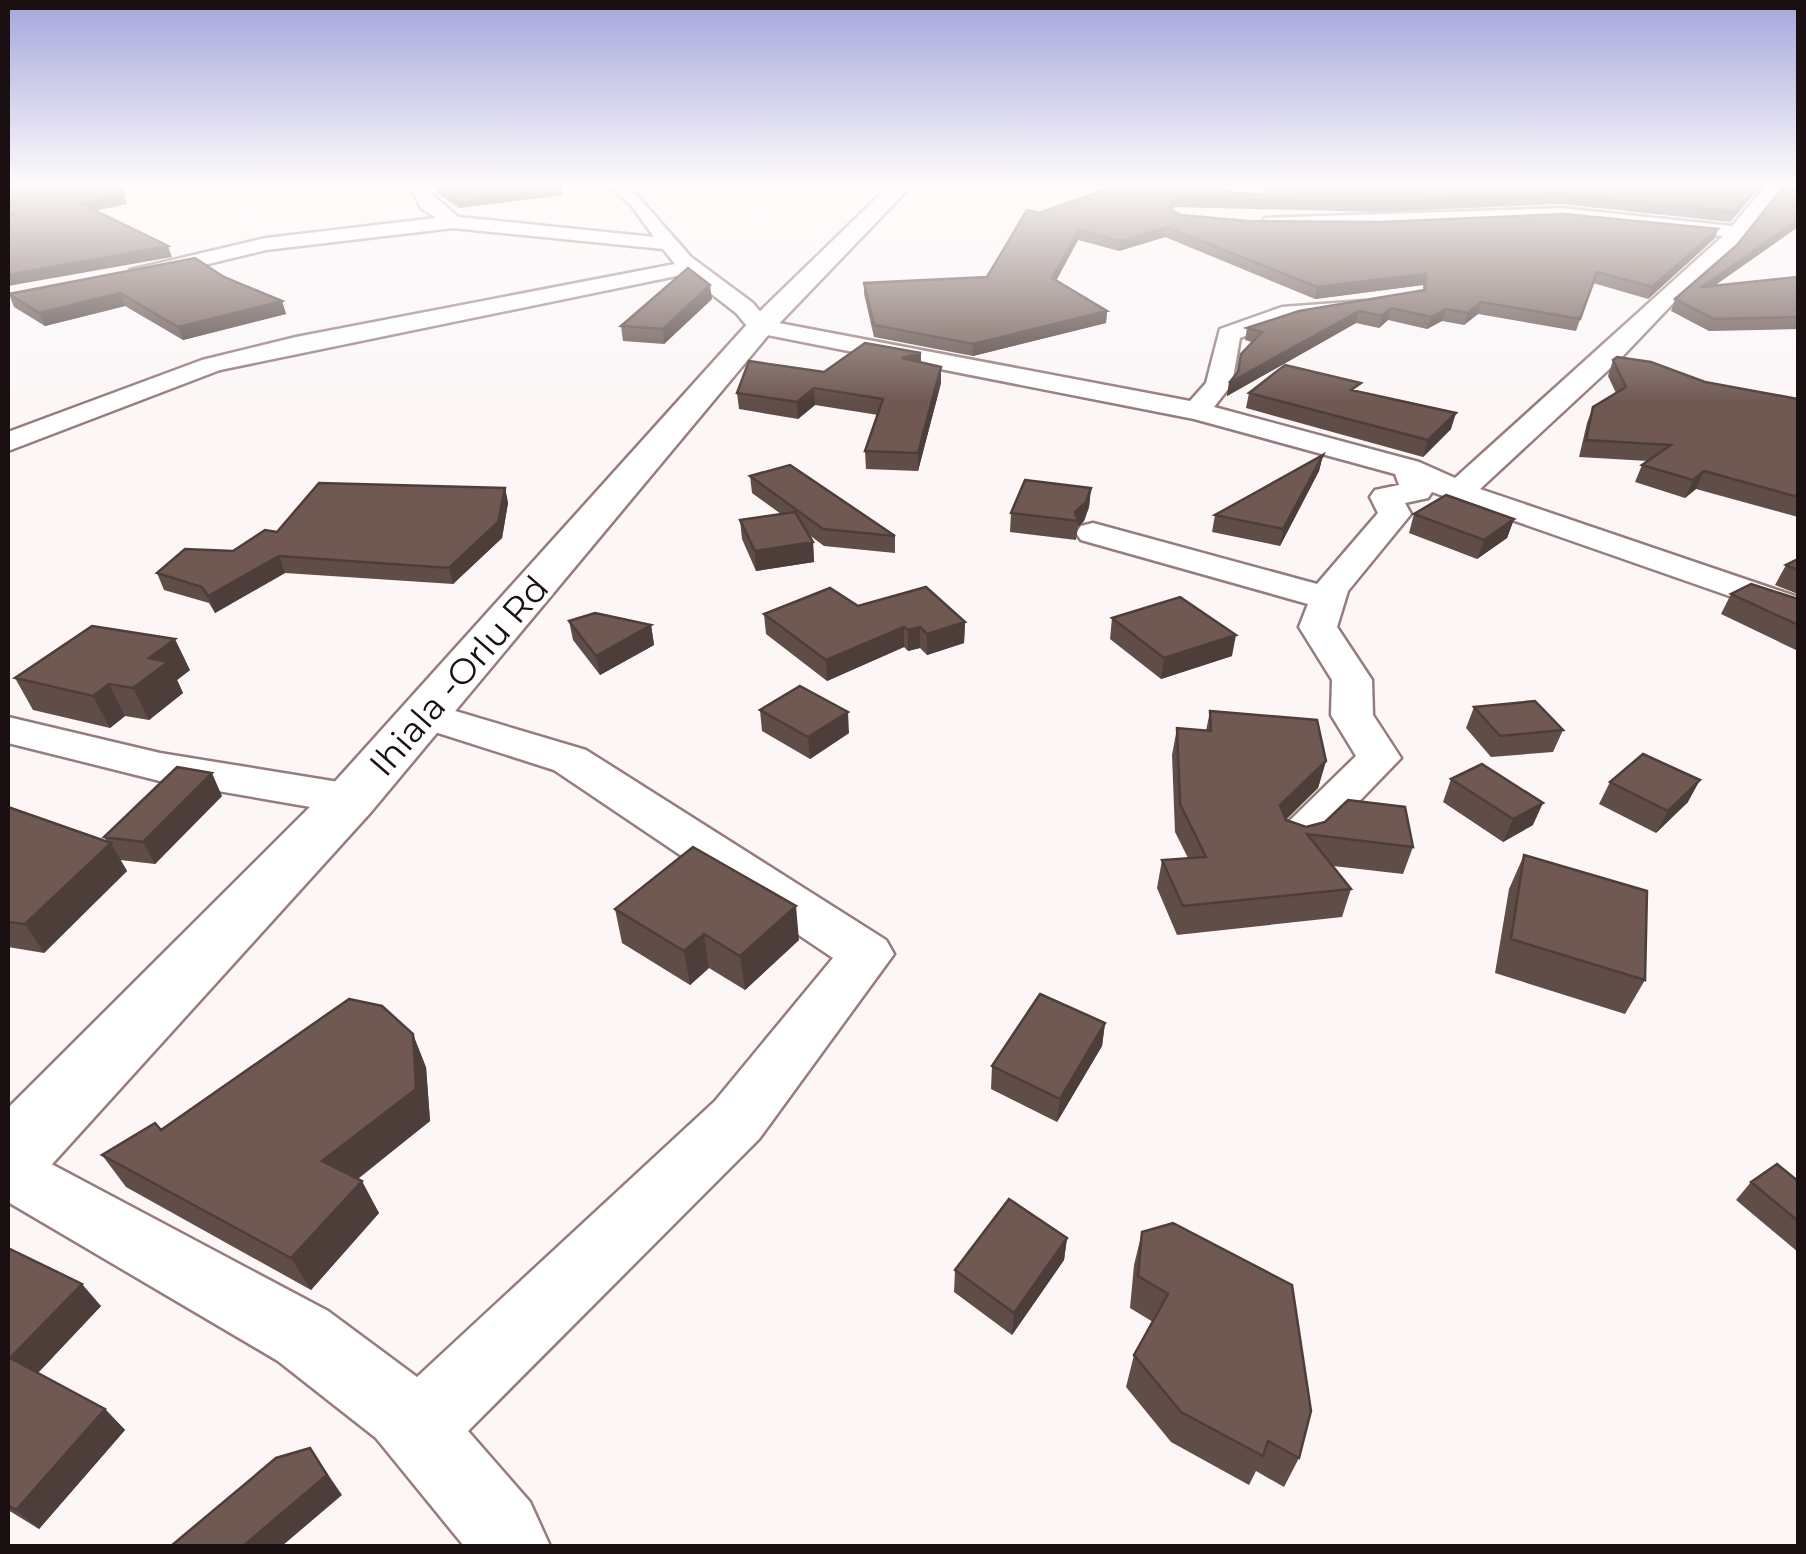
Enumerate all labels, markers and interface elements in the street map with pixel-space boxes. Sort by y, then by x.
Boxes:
street label: Ihiala -Orlu Rd [360,567,557,785]

